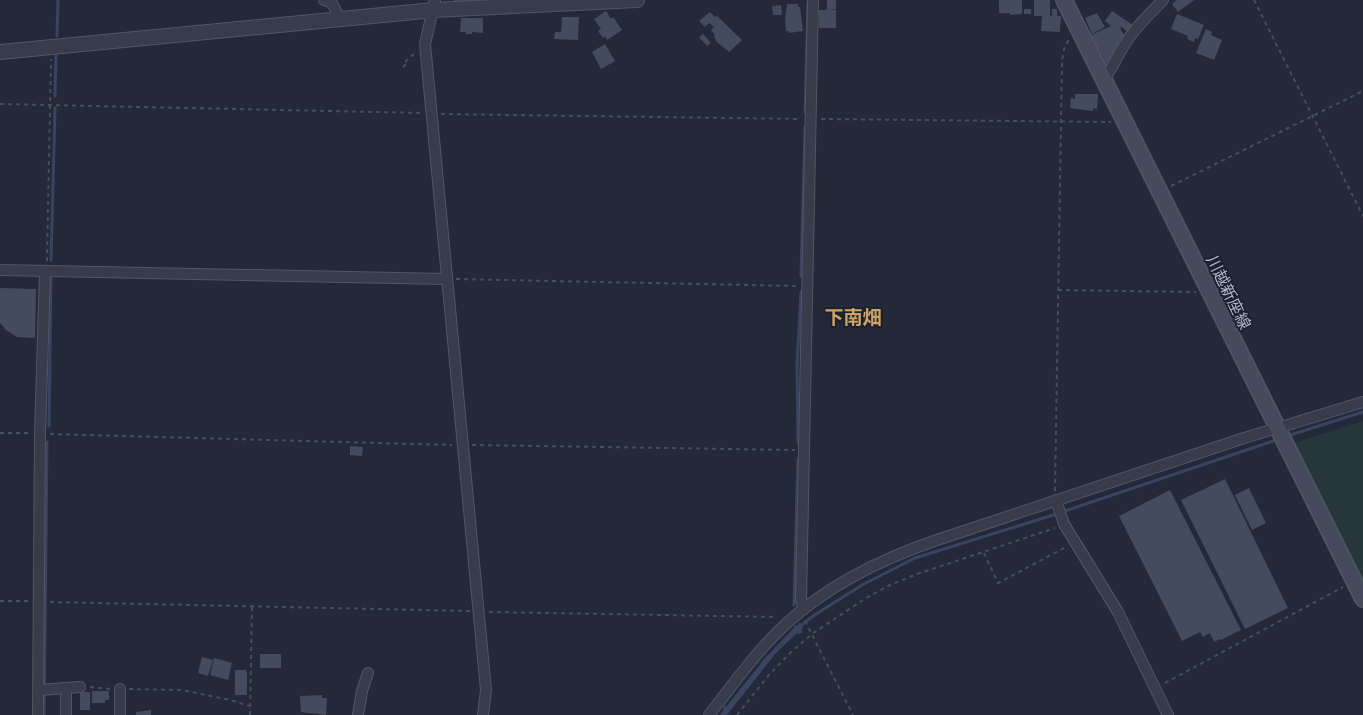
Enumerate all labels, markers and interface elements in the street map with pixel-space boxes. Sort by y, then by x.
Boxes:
street label: 川越新座線 [1202,252,1256,332]
district label: 下南畑 [824,305,882,328]

